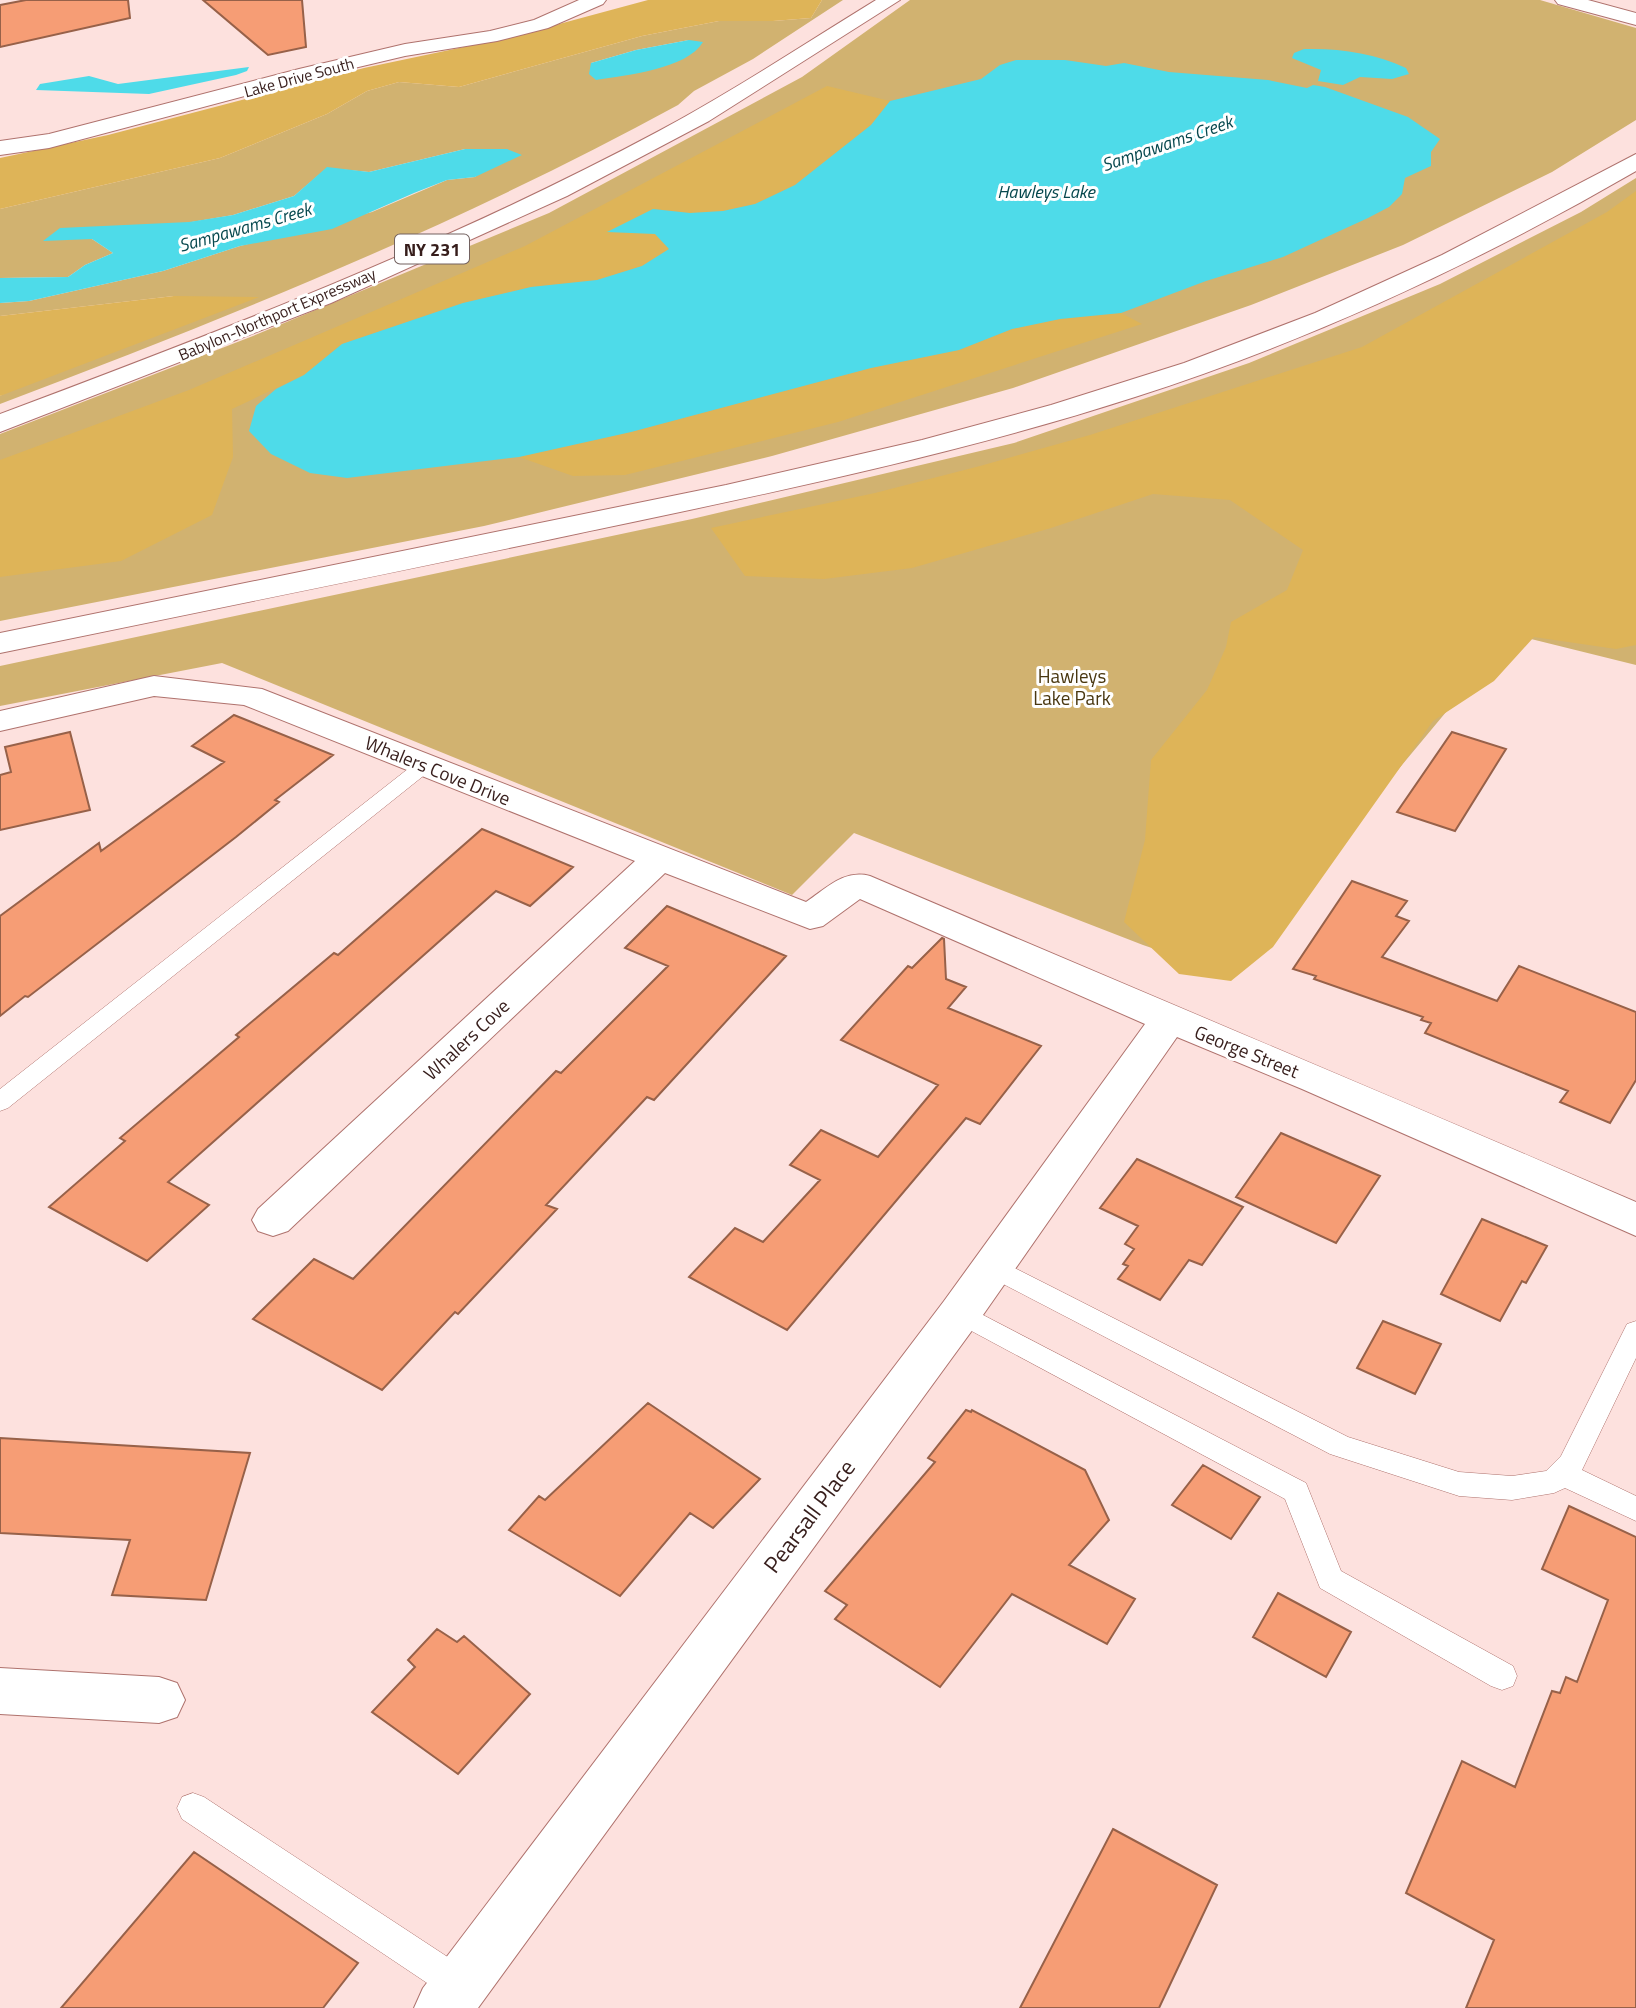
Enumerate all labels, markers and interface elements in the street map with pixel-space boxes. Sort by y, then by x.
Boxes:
street label: Lake Drive South [241,51,357,103]
water label: Sampawams Creek [1098,107,1238,178]
water label: Hawleys Lake [997,178,1097,205]
water label: Sampawams Creek [176,195,316,259]
road number: NY 231 [395,234,469,264]
street label: Babylon-Northport Expressway [174,261,380,367]
park label: Hawleys Lake Park [1033,661,1111,712]
street label: Whalers Cove Drive [361,728,515,812]
street label: Whalers Cove [416,991,516,1087]
street label: George Street [1190,1017,1304,1085]
street label: Pearsall Place [755,1452,863,1580]

